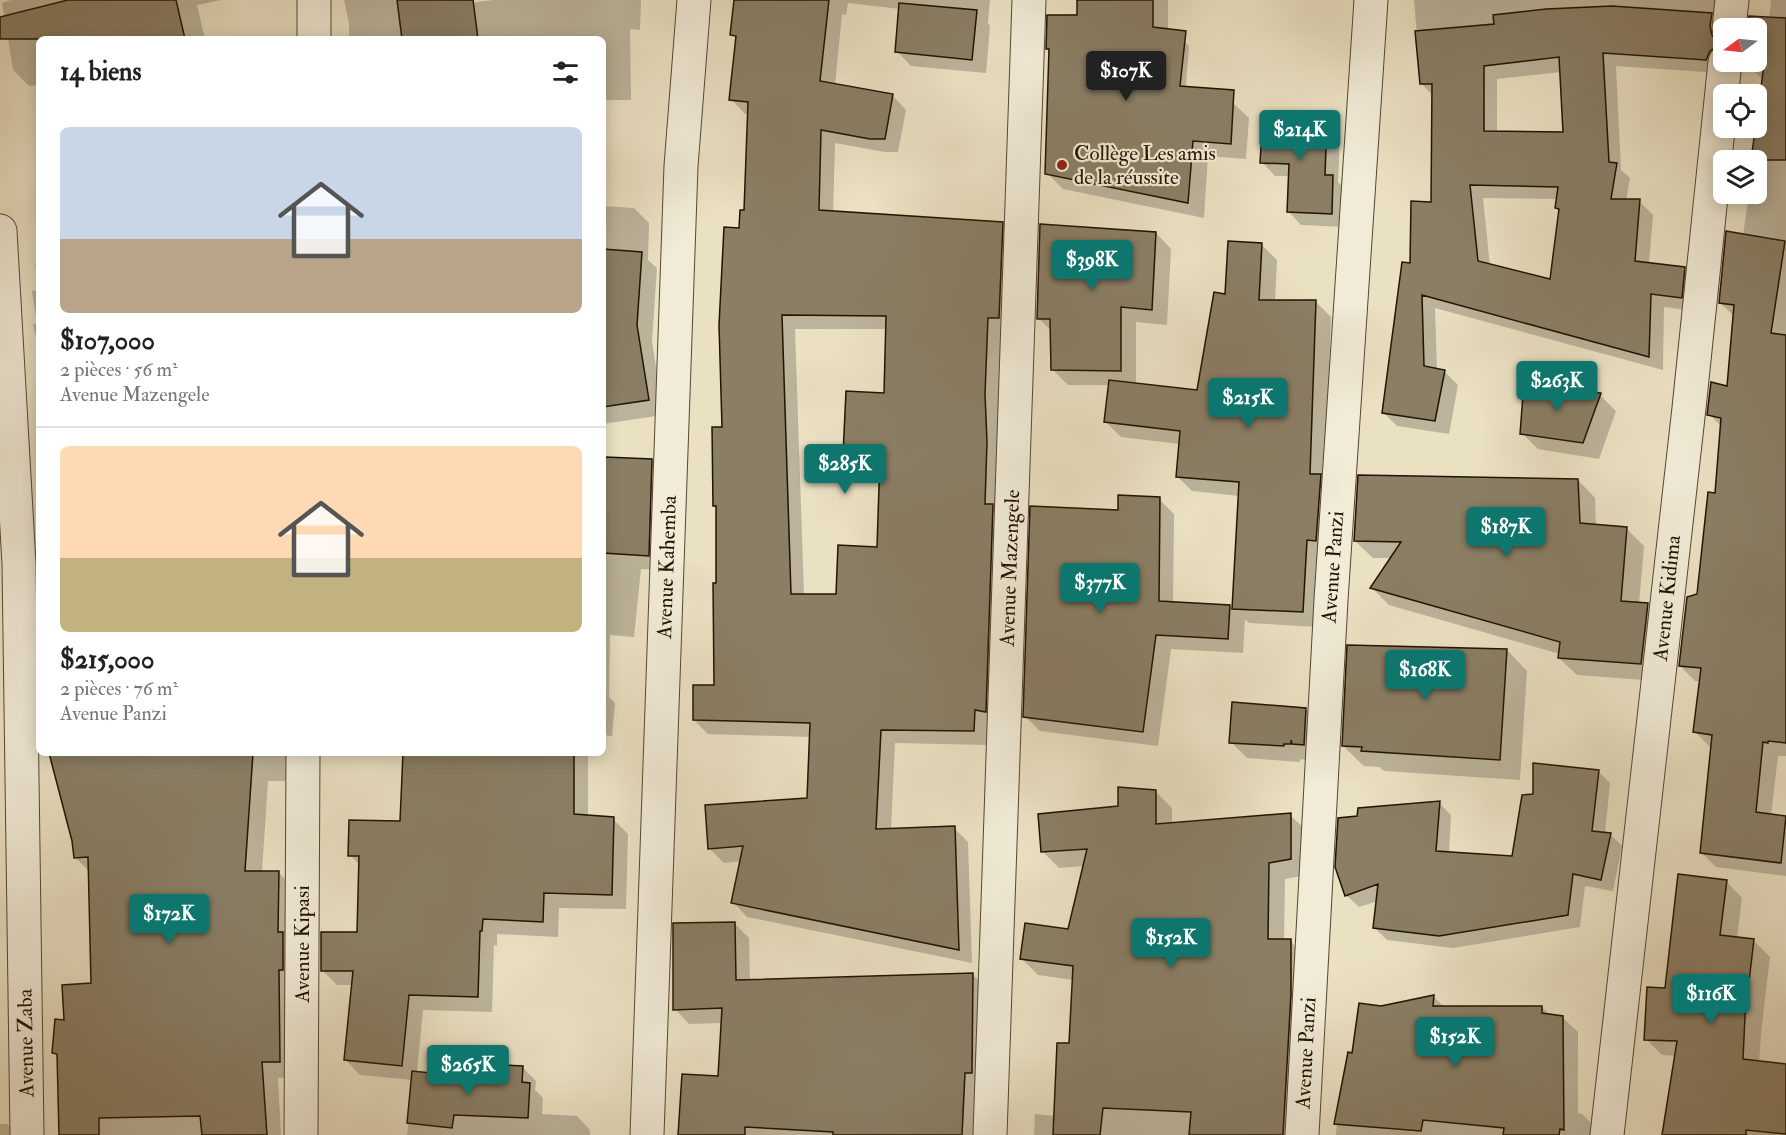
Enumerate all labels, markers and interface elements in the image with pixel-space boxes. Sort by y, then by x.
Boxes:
north arrow [1713,18,1767,72]
map controls [1713,18,1767,204]
pin: $107K [1084,51,1168,102]
text: 14 biens [60,56,141,88]
icon: filters [549,56,582,89]
text: $107K [1100,58,1152,83]
button: locate [1713,84,1767,138]
pin: $214K [1258,110,1342,161]
text: $214K [1273,117,1327,142]
place label: Collège Les amis de la réussite [1074,140,1216,191]
button: layers [1713,150,1767,204]
marker: Collège Les amis de la réussite [1055,158,1069,172]
icon: home [267,166,375,274]
pin: $398K [1050,240,1134,291]
text: $398K [1066,247,1118,272]
text: $107,000 [60,325,155,357]
text: 2 pièces · 56 m² [60,357,178,382]
pin: $263K [1515,361,1599,412]
text: $263K [1530,368,1584,393]
pin: $215K [1206,378,1290,429]
text: Avenue Mazengele [60,382,210,407]
text: $215K [1222,385,1274,410]
pin: $285K [803,444,887,495]
text: $285K [818,451,872,476]
icon: home [267,485,375,593]
street label: Avenue Mazengele [994,489,1026,648]
street label: Avenue Kahemba [651,494,683,640]
pin: $187K [1464,507,1548,558]
street label: Avenue Panzi [1316,510,1350,625]
text: $187K [1480,514,1532,539]
street label: Avenue Kidima [1647,533,1687,663]
pin: $377K [1058,563,1142,614]
text: $377K [1074,570,1126,595]
text: $215,000 [60,644,154,676]
pin: $168K [1383,650,1467,701]
text: $168K [1399,657,1451,682]
text: 2 pièces · 76 m² [60,676,178,701]
text: Avenue Panzi [60,701,167,726]
street label: Avenue Kipasi [289,885,316,1004]
pin: $172K [127,894,211,945]
text: $172K [143,901,195,926]
pin: $152K [1129,918,1213,969]
text: $152K [1145,925,1197,950]
pin: $116K [1669,974,1753,1025]
text: $116K [1686,981,1736,1006]
street label: Avenue Zaba [12,988,40,1099]
street label: Avenue Panzi [1290,996,1322,1111]
pin: $152K [1413,1017,1497,1068]
text: $152K [1429,1024,1481,1049]
pin: $265K [426,1045,510,1096]
text: $265K [441,1052,495,1077]

